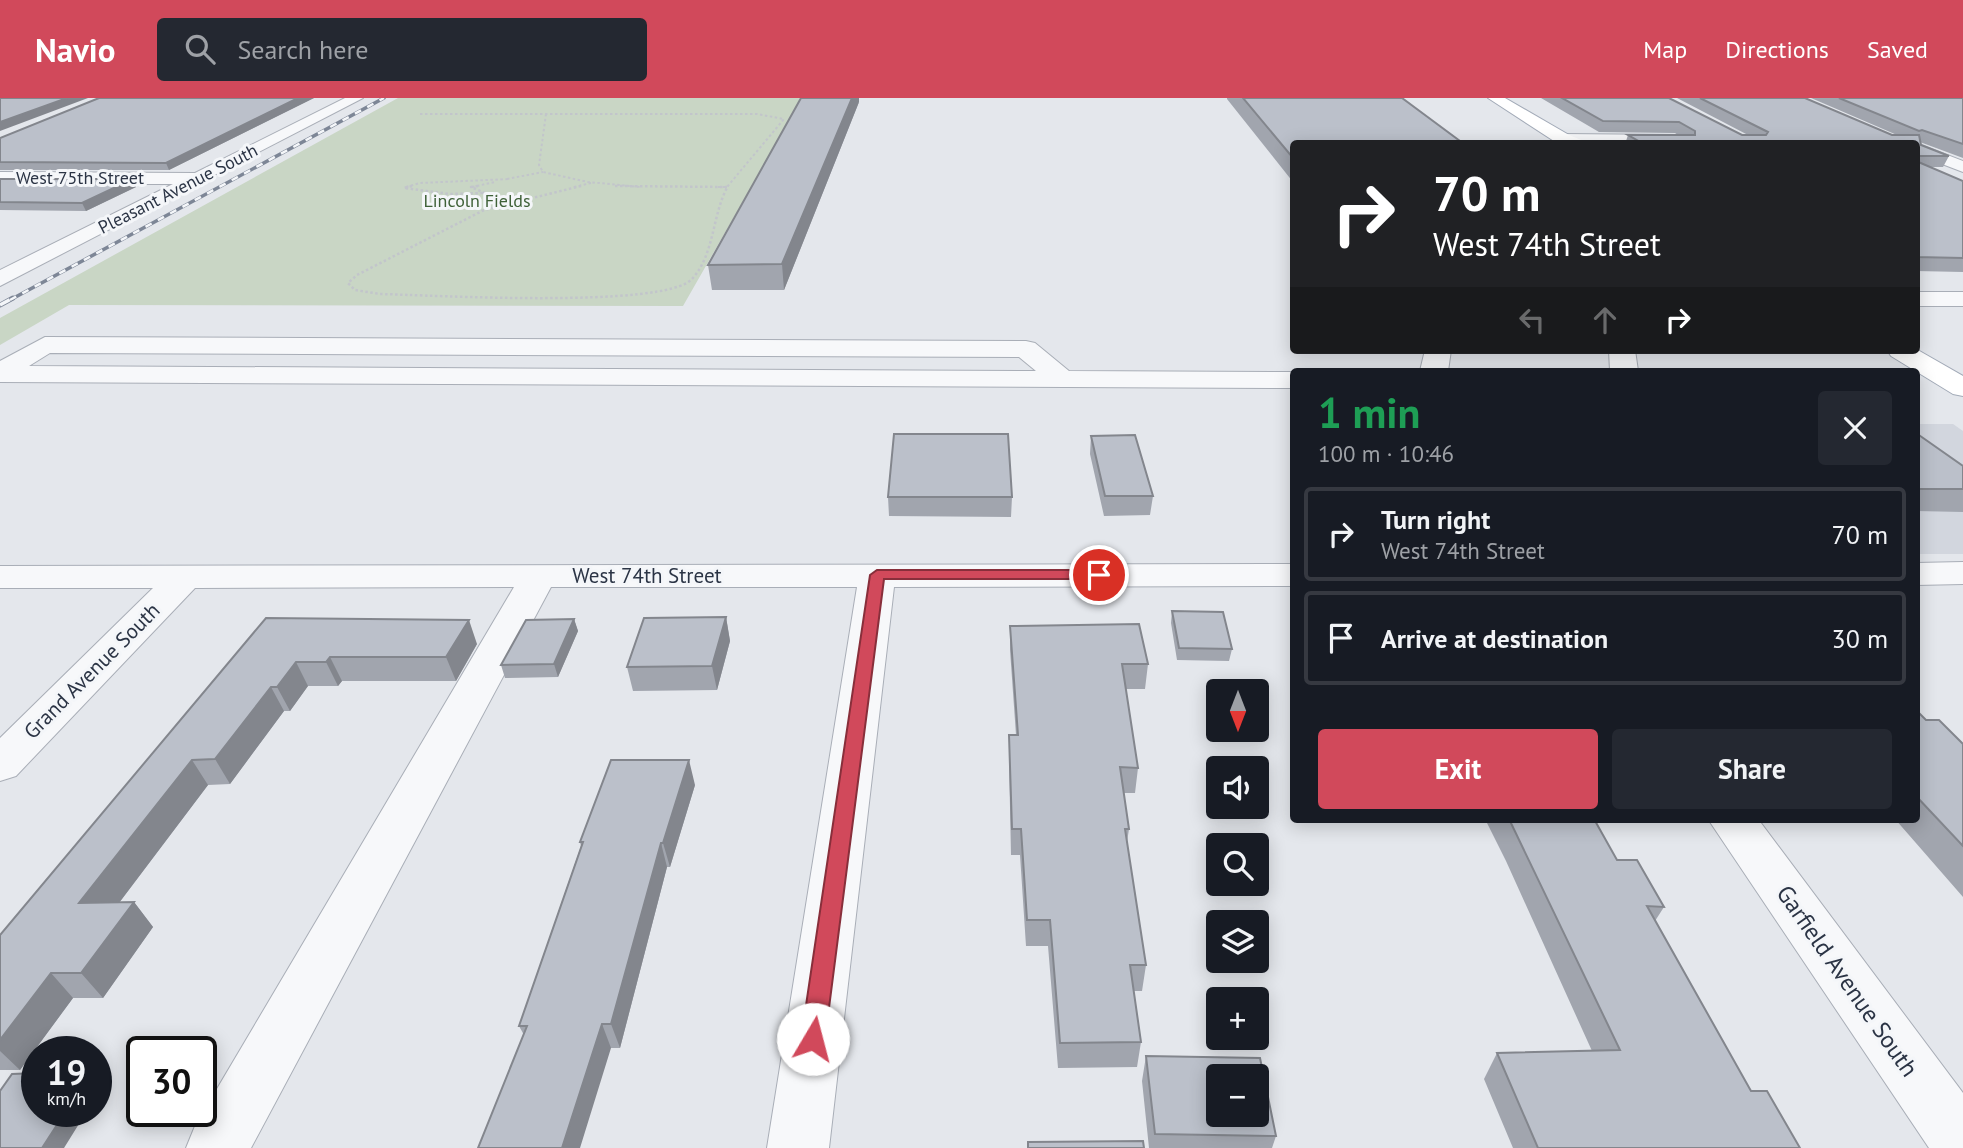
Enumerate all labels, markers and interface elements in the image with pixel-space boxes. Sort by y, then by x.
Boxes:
search box [157,18,647,81]
text: Navio [35,28,115,71]
icon: search [181,30,219,68]
text: Search here [237,33,369,66]
text: Map [1643,34,1687,65]
text: Directions [1725,34,1829,65]
text: Saved [1867,34,1928,65]
street label: Pleasant Avenue South [94,138,261,239]
text: 70 m [1433,161,1540,225]
street label: West 75th Street [16,166,144,189]
icon: right [1318,168,1409,259]
park label: Lincoln Fields [423,189,531,212]
text: West 74th Street [1433,223,1661,265]
icon: left [1513,301,1551,339]
icon: ahead [1586,301,1624,339]
icon: right [1659,301,1697,339]
text: 1 min [1318,385,1420,440]
button: close [1818,391,1892,465]
text: 100 m · 10:46 [1318,439,1454,468]
text: Turn right [1381,503,1490,536]
icon: right [1322,515,1360,553]
text: 70 m [1832,518,1888,551]
text: West 74th Street [1381,536,1545,565]
pin [1069,545,1129,605]
icon: arrive [1080,556,1118,594]
street label: West 74th Street [572,562,722,589]
street label: Grand Avenue South [18,597,165,744]
icon: arrive [1322,619,1360,657]
text: Arrive at destination [1381,622,1608,655]
text: 30 m [1832,622,1888,655]
north arrow [1206,679,1269,742]
map controls [1206,679,1269,1127]
button: Exit [1318,729,1598,809]
button: Share [1612,729,1892,809]
button: sound [1206,756,1269,819]
button: search [1206,833,1269,896]
street label: Garfield Avenue South [1770,879,1925,1082]
button: layers [1206,910,1269,973]
button: + [1206,987,1269,1050]
position arrow [776,1002,850,1076]
speed limit sign: 30 [126,1036,217,1127]
text: 19 [47,1049,86,1095]
button: − [1206,1064,1269,1127]
text: km/h [47,1087,86,1110]

